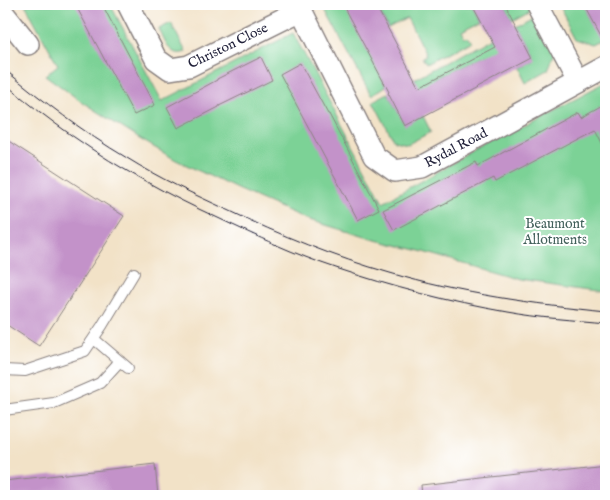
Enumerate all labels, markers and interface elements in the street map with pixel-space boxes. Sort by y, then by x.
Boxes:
street label: Christon Close [185,19,271,73]
street label: Rydal Road [421,124,491,172]
park label: Beaumont Allotments [522,215,587,249]

